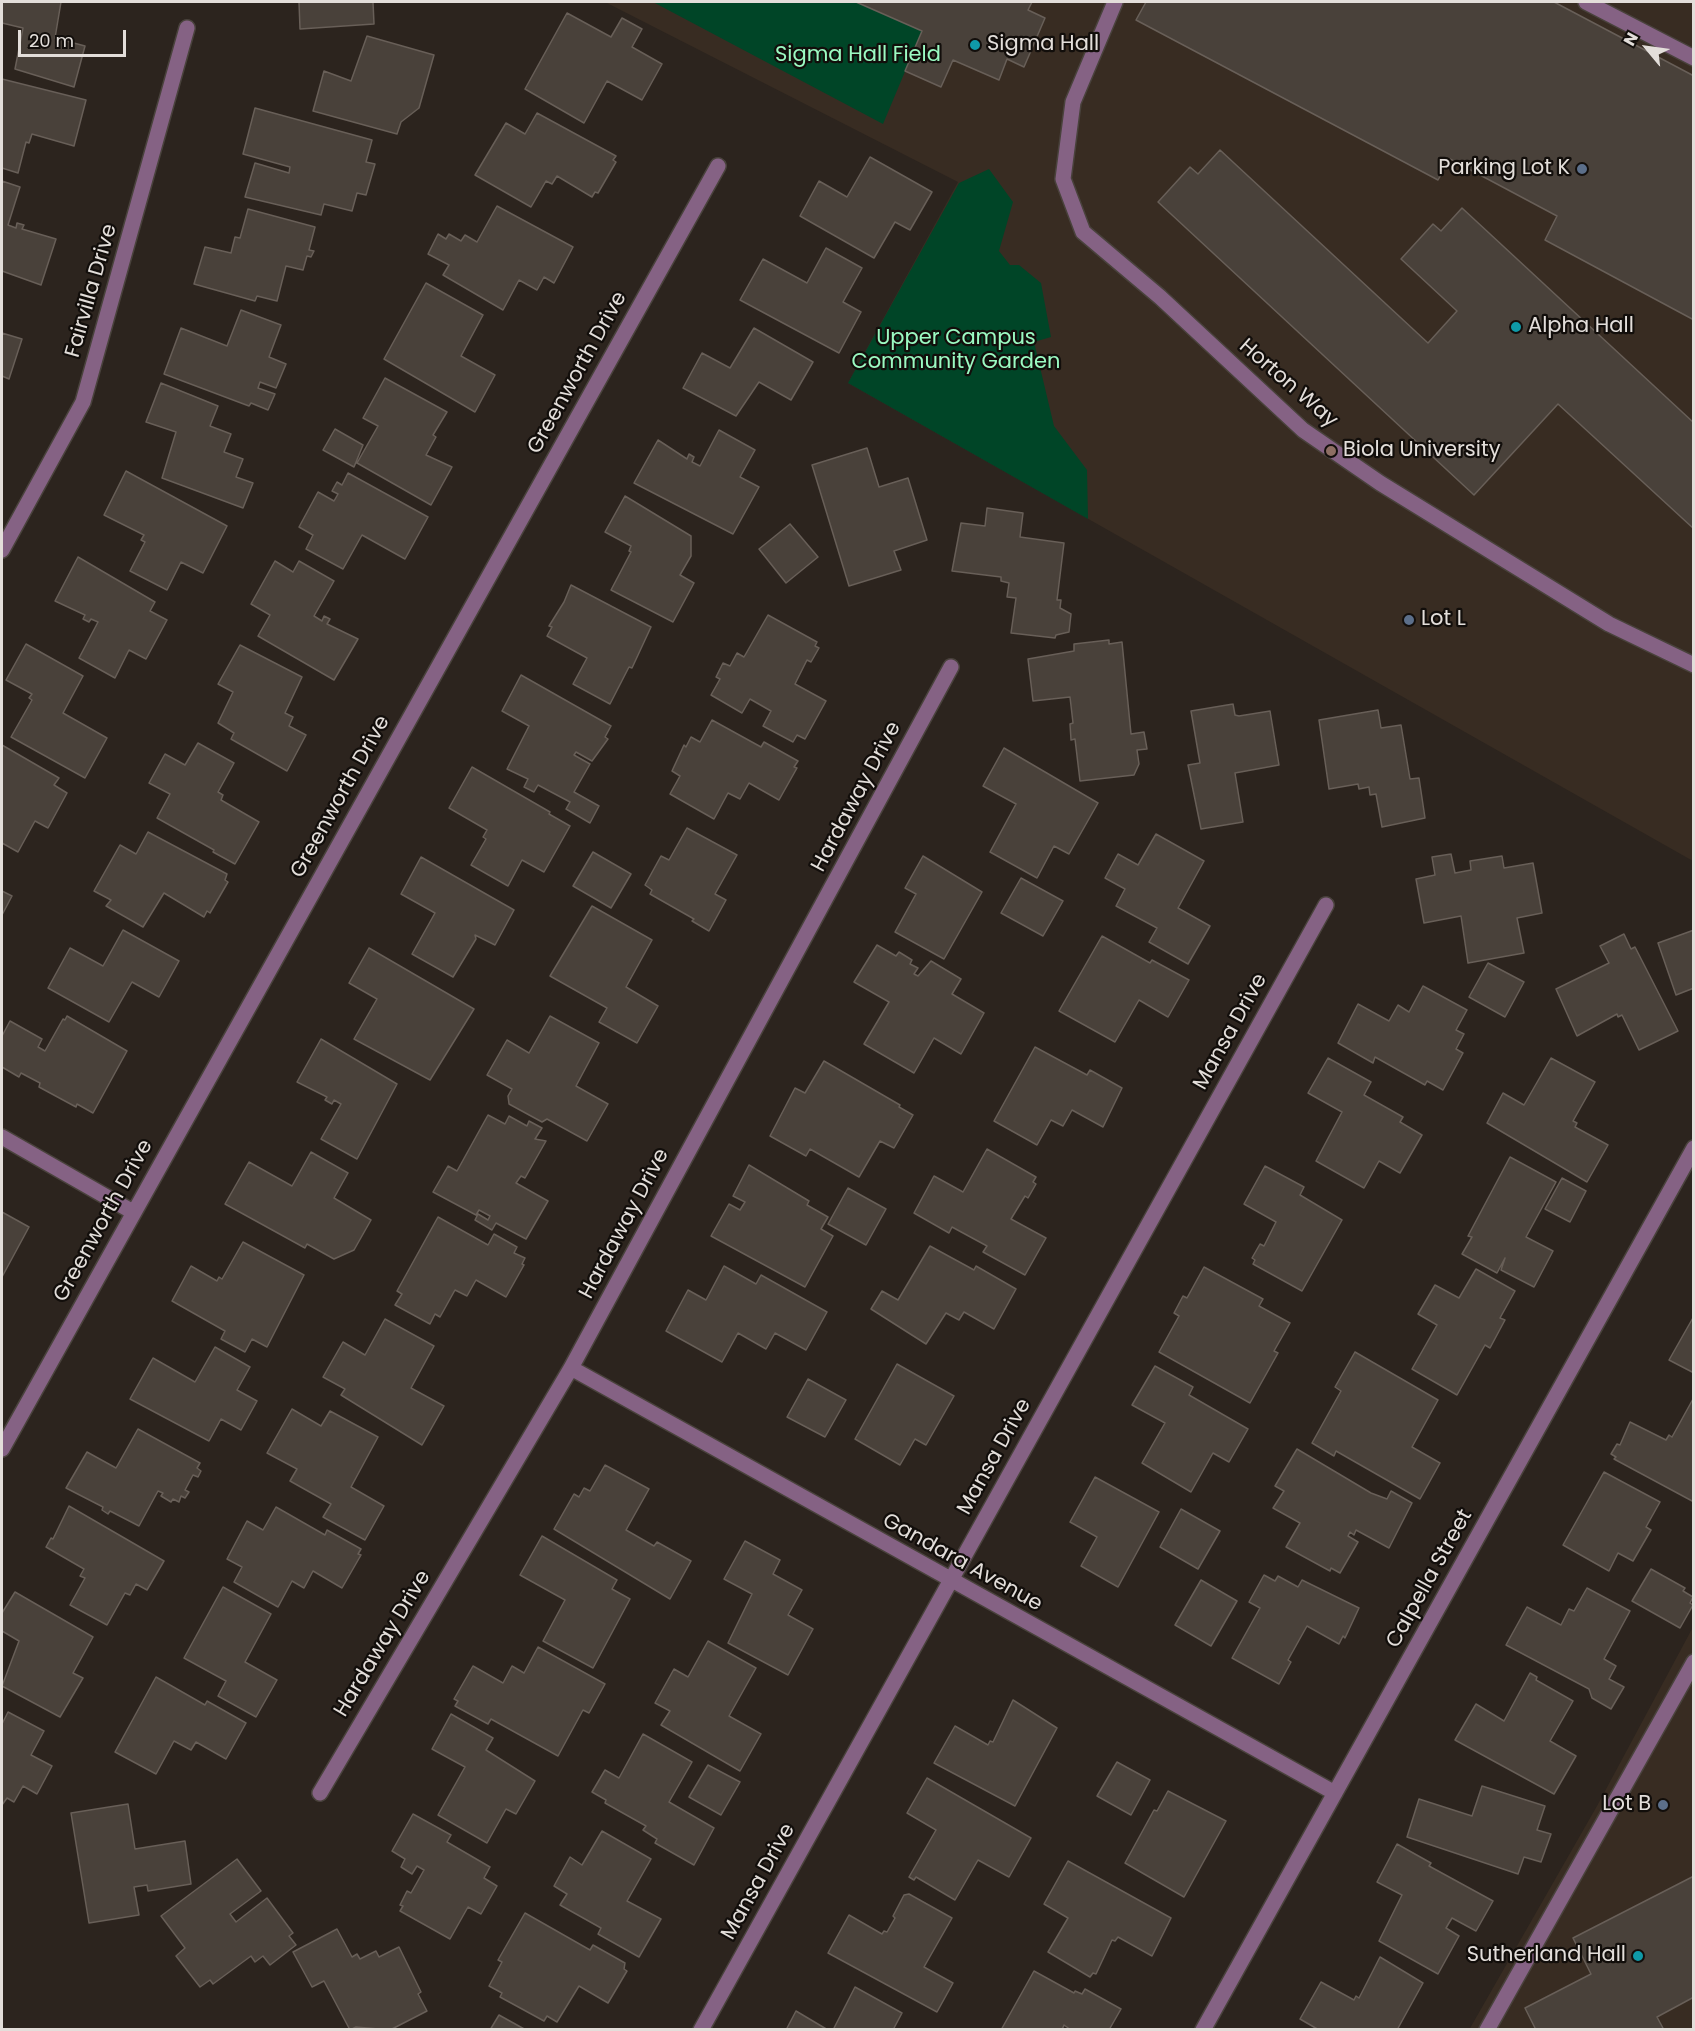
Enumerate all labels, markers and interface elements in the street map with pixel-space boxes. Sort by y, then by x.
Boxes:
scale bar [21,18,129,56]
north arrow [1617,18,1677,78]
text: 20 m [29,28,74,53]
text: N [1618,28,1644,50]
place label: Sigma Hall [987,32,1099,58]
marker: Sigma Hall [968,38,982,52]
park label: Sigma Hall Field [775,43,941,69]
place label: Parking Lot K [1438,156,1570,182]
marker: Parking Lot K [1575,162,1589,176]
street label: Fairvilla Drive [61,221,123,361]
street label: Greenworth Drive [523,288,633,458]
place label: Alpha Hall [1528,314,1634,340]
marker: Alpha Hall [1509,320,1523,334]
park label: Upper Campus Community Garden [851,326,1061,376]
street label: Horton Way [1234,334,1342,434]
place label: Biola University [1343,438,1500,464]
marker: Biola University [1324,444,1338,458]
place label: Lot L [1421,607,1466,633]
marker: Lot L [1402,613,1416,627]
street label: Greenworth Drive [286,712,396,882]
street label: Hardaway Drive [807,718,907,876]
street label: Mansa Drive [1189,969,1273,1095]
street label: Greenworth Drive [49,1136,159,1306]
street label: Hardaway Drive [575,1145,675,1303]
street label: Mansa Drive [953,1394,1037,1520]
street label: Calpella Street [1382,1505,1478,1653]
street label: Gandara Avenue [878,1509,1046,1617]
street label: Hardaway Drive [329,1566,437,1722]
place label: Lot B [1602,1792,1651,1818]
marker: Lot B [1656,1798,1670,1812]
street label: Mansa Drive [717,1819,801,1945]
place label: Sutherland Hall [1467,1943,1626,1969]
marker: Sutherland Hall [1631,1949,1645,1963]

